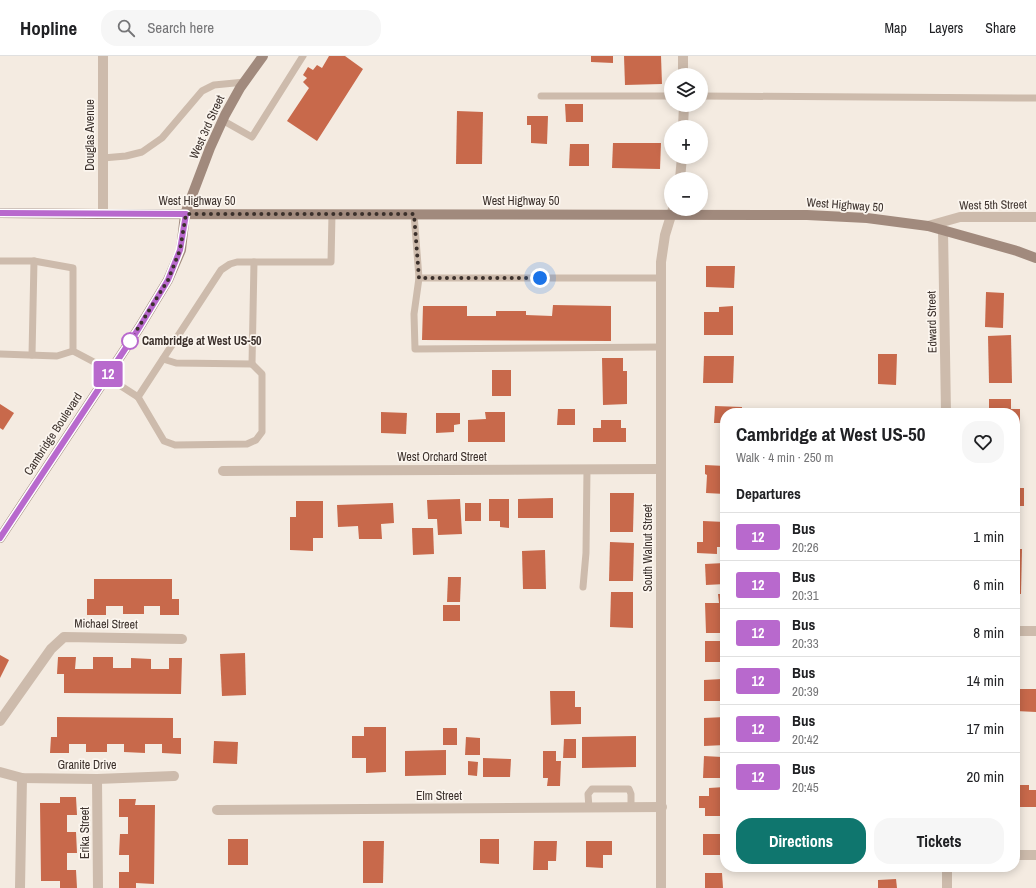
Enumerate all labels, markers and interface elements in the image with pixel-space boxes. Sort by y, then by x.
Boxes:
search box [101,10,381,46]
text: Hopline [20,15,77,41]
icon: search [115,17,137,39]
text: Search here [147,17,214,38]
text: Map [885,19,907,37]
text: Layers [929,19,963,37]
text: Share [985,19,1016,37]
map controls [664,68,708,216]
button: layers [664,68,708,112]
street label: West 3rd Street [186,92,228,161]
street label: Douglas Avenue [82,99,98,171]
button: + [664,120,708,164]
button: − [664,172,708,216]
street label: West Highway 50 [159,193,235,209]
street label: West Highway 50 [483,193,559,209]
street label: West Highway 50 [806,194,884,216]
street label: West 5th Street [959,196,1027,214]
your location [530,268,550,288]
street label: Edward Street [923,290,941,353]
marker: Cambridge at West US-50 [121,332,139,350]
place label: Cambridge at West US-50 [142,333,262,349]
line badge: 12 [90,361,126,387]
text: 12 [102,365,114,383]
street label: Cambridge Boulevard [20,390,86,478]
text: Cambridge at West US-50 [736,421,925,447]
button: heart [962,421,1004,463]
street label: West Orchard Street [397,449,487,465]
text: Walk · 4 min · 250 m [736,449,833,466]
text: Departures [736,483,801,504]
street label: South Walnut Street [640,504,656,592]
text: Bus [792,518,815,539]
text: 1 min [973,526,1004,547]
text: 12 [752,528,764,546]
text: 20:26 [792,539,819,556]
text: Bus [792,566,815,587]
text: 6 min [973,574,1004,595]
text: 12 [752,576,764,594]
text: 20:31 [792,587,819,604]
text: Bus [792,614,815,635]
street label: Michael Street [74,615,138,633]
text: 8 min [973,622,1004,643]
text: 12 [752,624,764,642]
text: 20:33 [792,635,819,652]
text: Bus [792,662,815,683]
text: 14 min [966,670,1004,691]
text: 12 [752,672,764,690]
text: 20:39 [792,683,819,700]
text: Bus [792,710,815,731]
text: 17 min [966,718,1004,739]
text: 12 [752,720,764,738]
text: 20:42 [792,731,819,748]
street label: Granite Drive [57,757,117,773]
text: Bus [792,758,815,779]
text: 20 min [966,766,1004,787]
text: 12 [752,768,764,786]
text: 20:45 [792,779,819,796]
street label: Elm Street [416,788,462,804]
street label: Erika Street [77,807,93,859]
button: Directions [736,818,866,864]
button: Tickets [874,818,1004,864]

